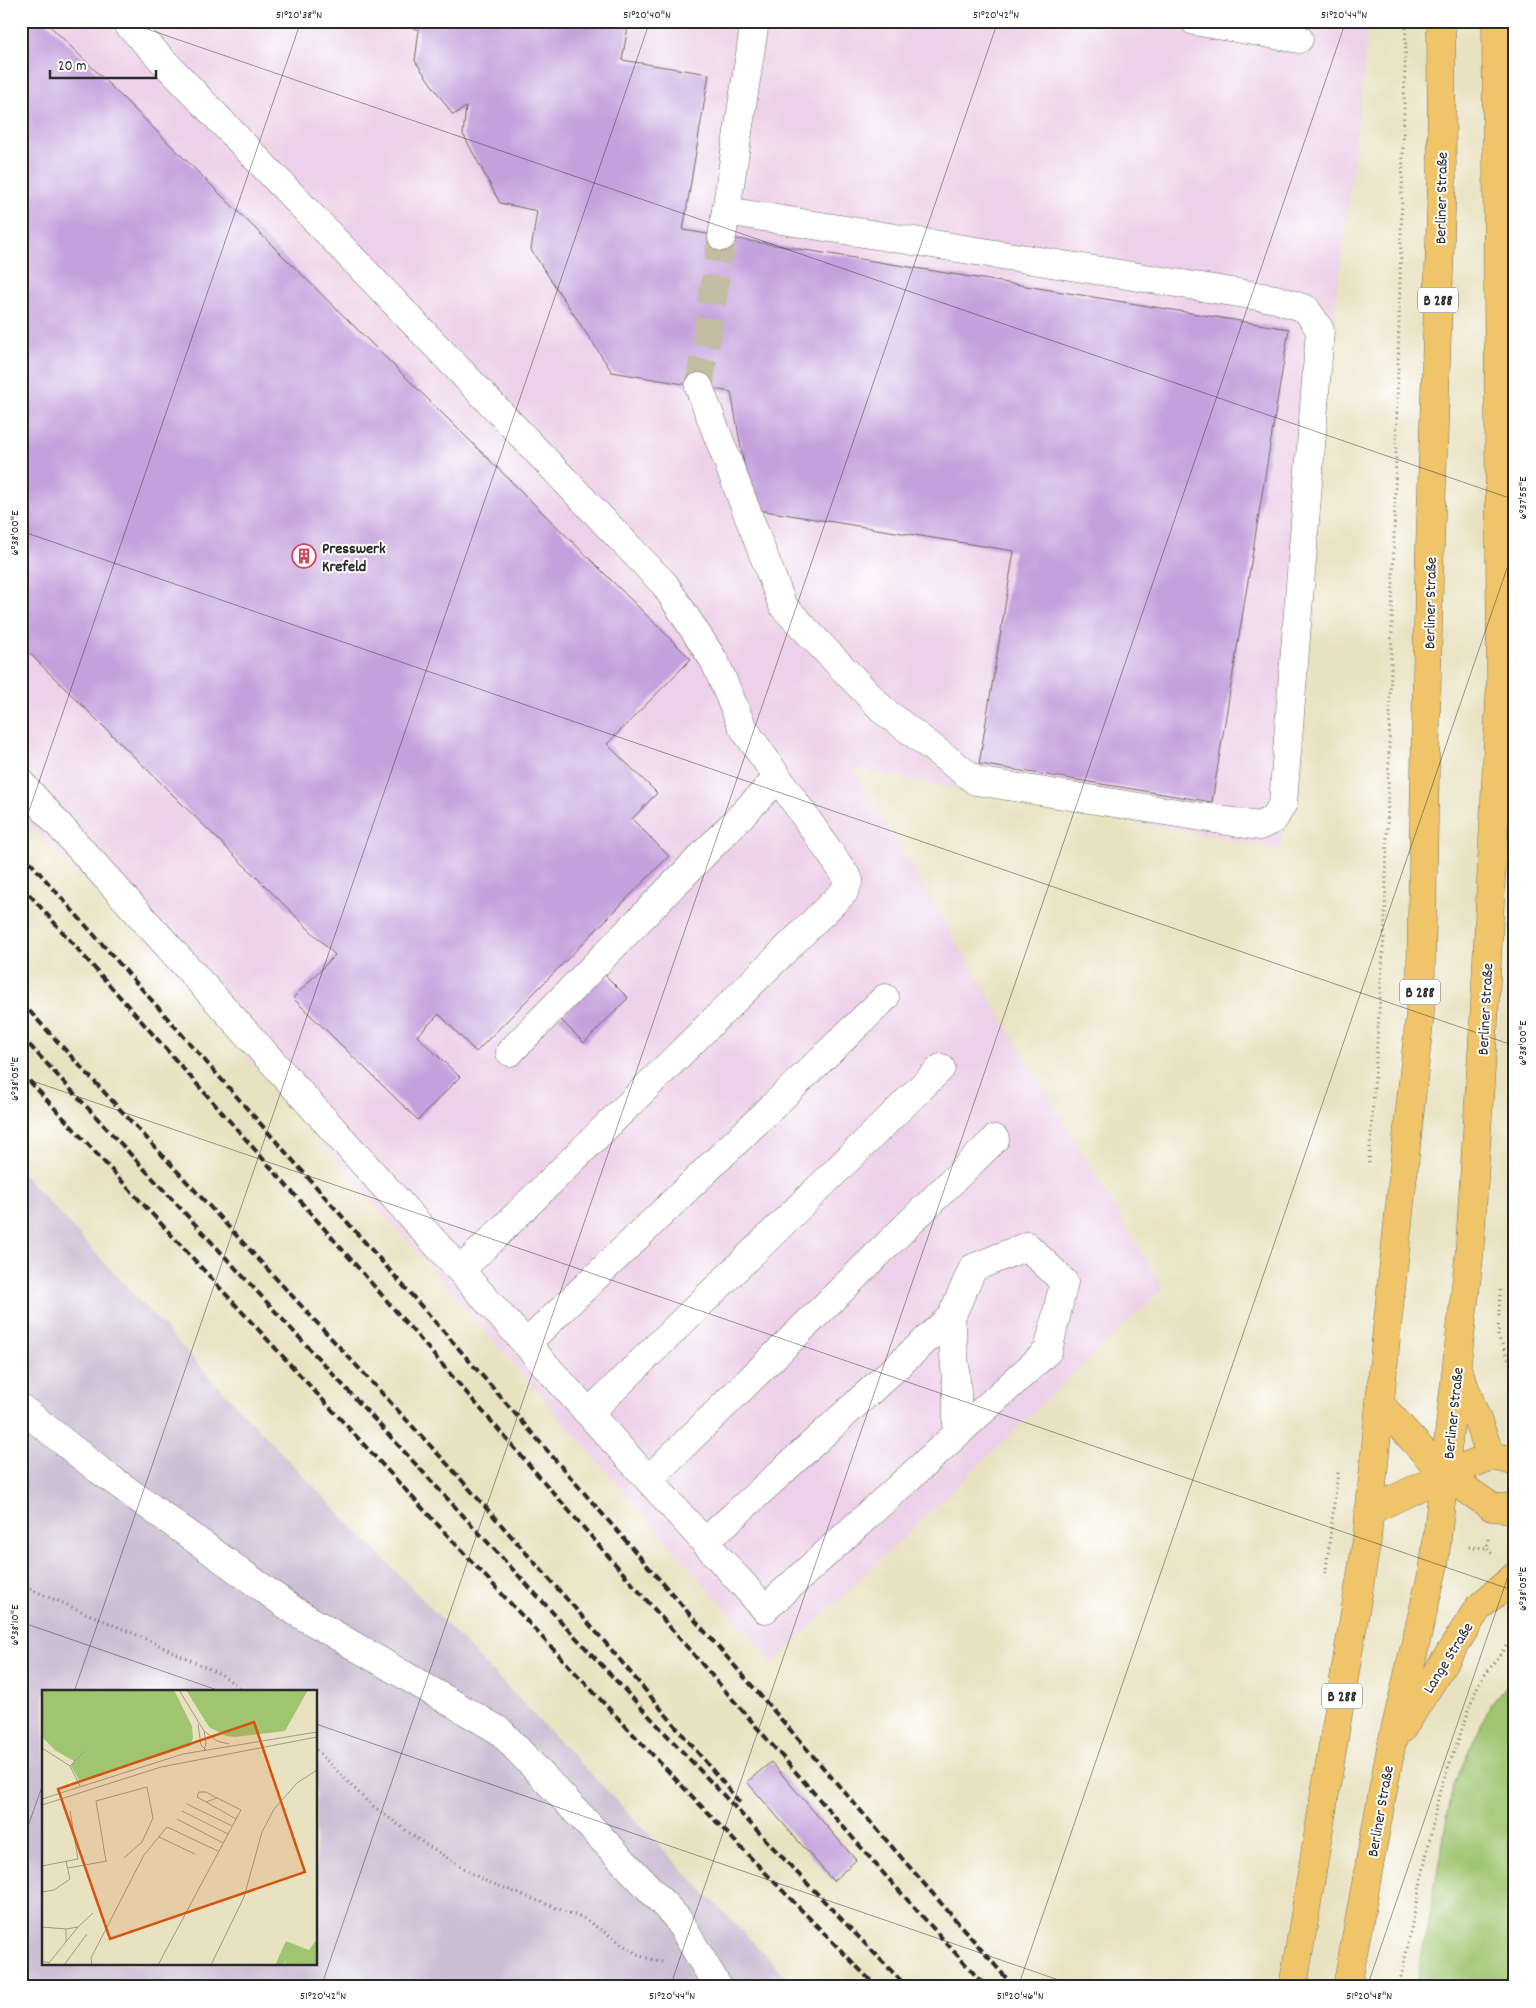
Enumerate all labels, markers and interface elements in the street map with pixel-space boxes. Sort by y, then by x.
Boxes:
text: 51°20'38"N [276,7,322,24]
text: 51°20'40"N [623,7,671,24]
text: 51°20'42"N [973,7,1019,24]
text: 51°20'44"N [1321,7,1367,24]
scale bar [50,48,156,80]
text: 20 m [58,56,86,78]
street label: Berliner Straße [1430,152,1455,244]
road number: B 288 [1418,288,1458,312]
text: 6°37'55"E [1515,476,1532,519]
text: 6°38'00"E [7,510,24,556]
place label: Presswerk Krefeld [322,538,386,579]
building icon: Presswerk Krefeld [291,543,317,569]
street label: Berliner Straße [1419,557,1444,649]
street label: Berliner Straße [1473,962,1500,1056]
road number: B 288 [1400,980,1440,1004]
text: 6°38'00"E [1515,1020,1532,1066]
text: 6°38'05"E [7,1056,24,1101]
street label: Berliner Straße [1438,1366,1471,1460]
text: 6°38'05"E [1515,1566,1532,1611]
text: 6°38'10"E [7,1604,24,1646]
street label: Lange Straße [1418,1618,1480,1698]
road number: B 288 [1322,1684,1362,1708]
inset map [42,1690,318,1966]
street label: Berliner Straße [1362,1764,1401,1859]
text: 51°20'42"N [300,1988,346,2005]
text: 51°20'44"N [649,1988,695,2005]
text: 51°20'46"N [996,1988,1044,2005]
text: 51°20'48"N [1346,1988,1392,2005]

